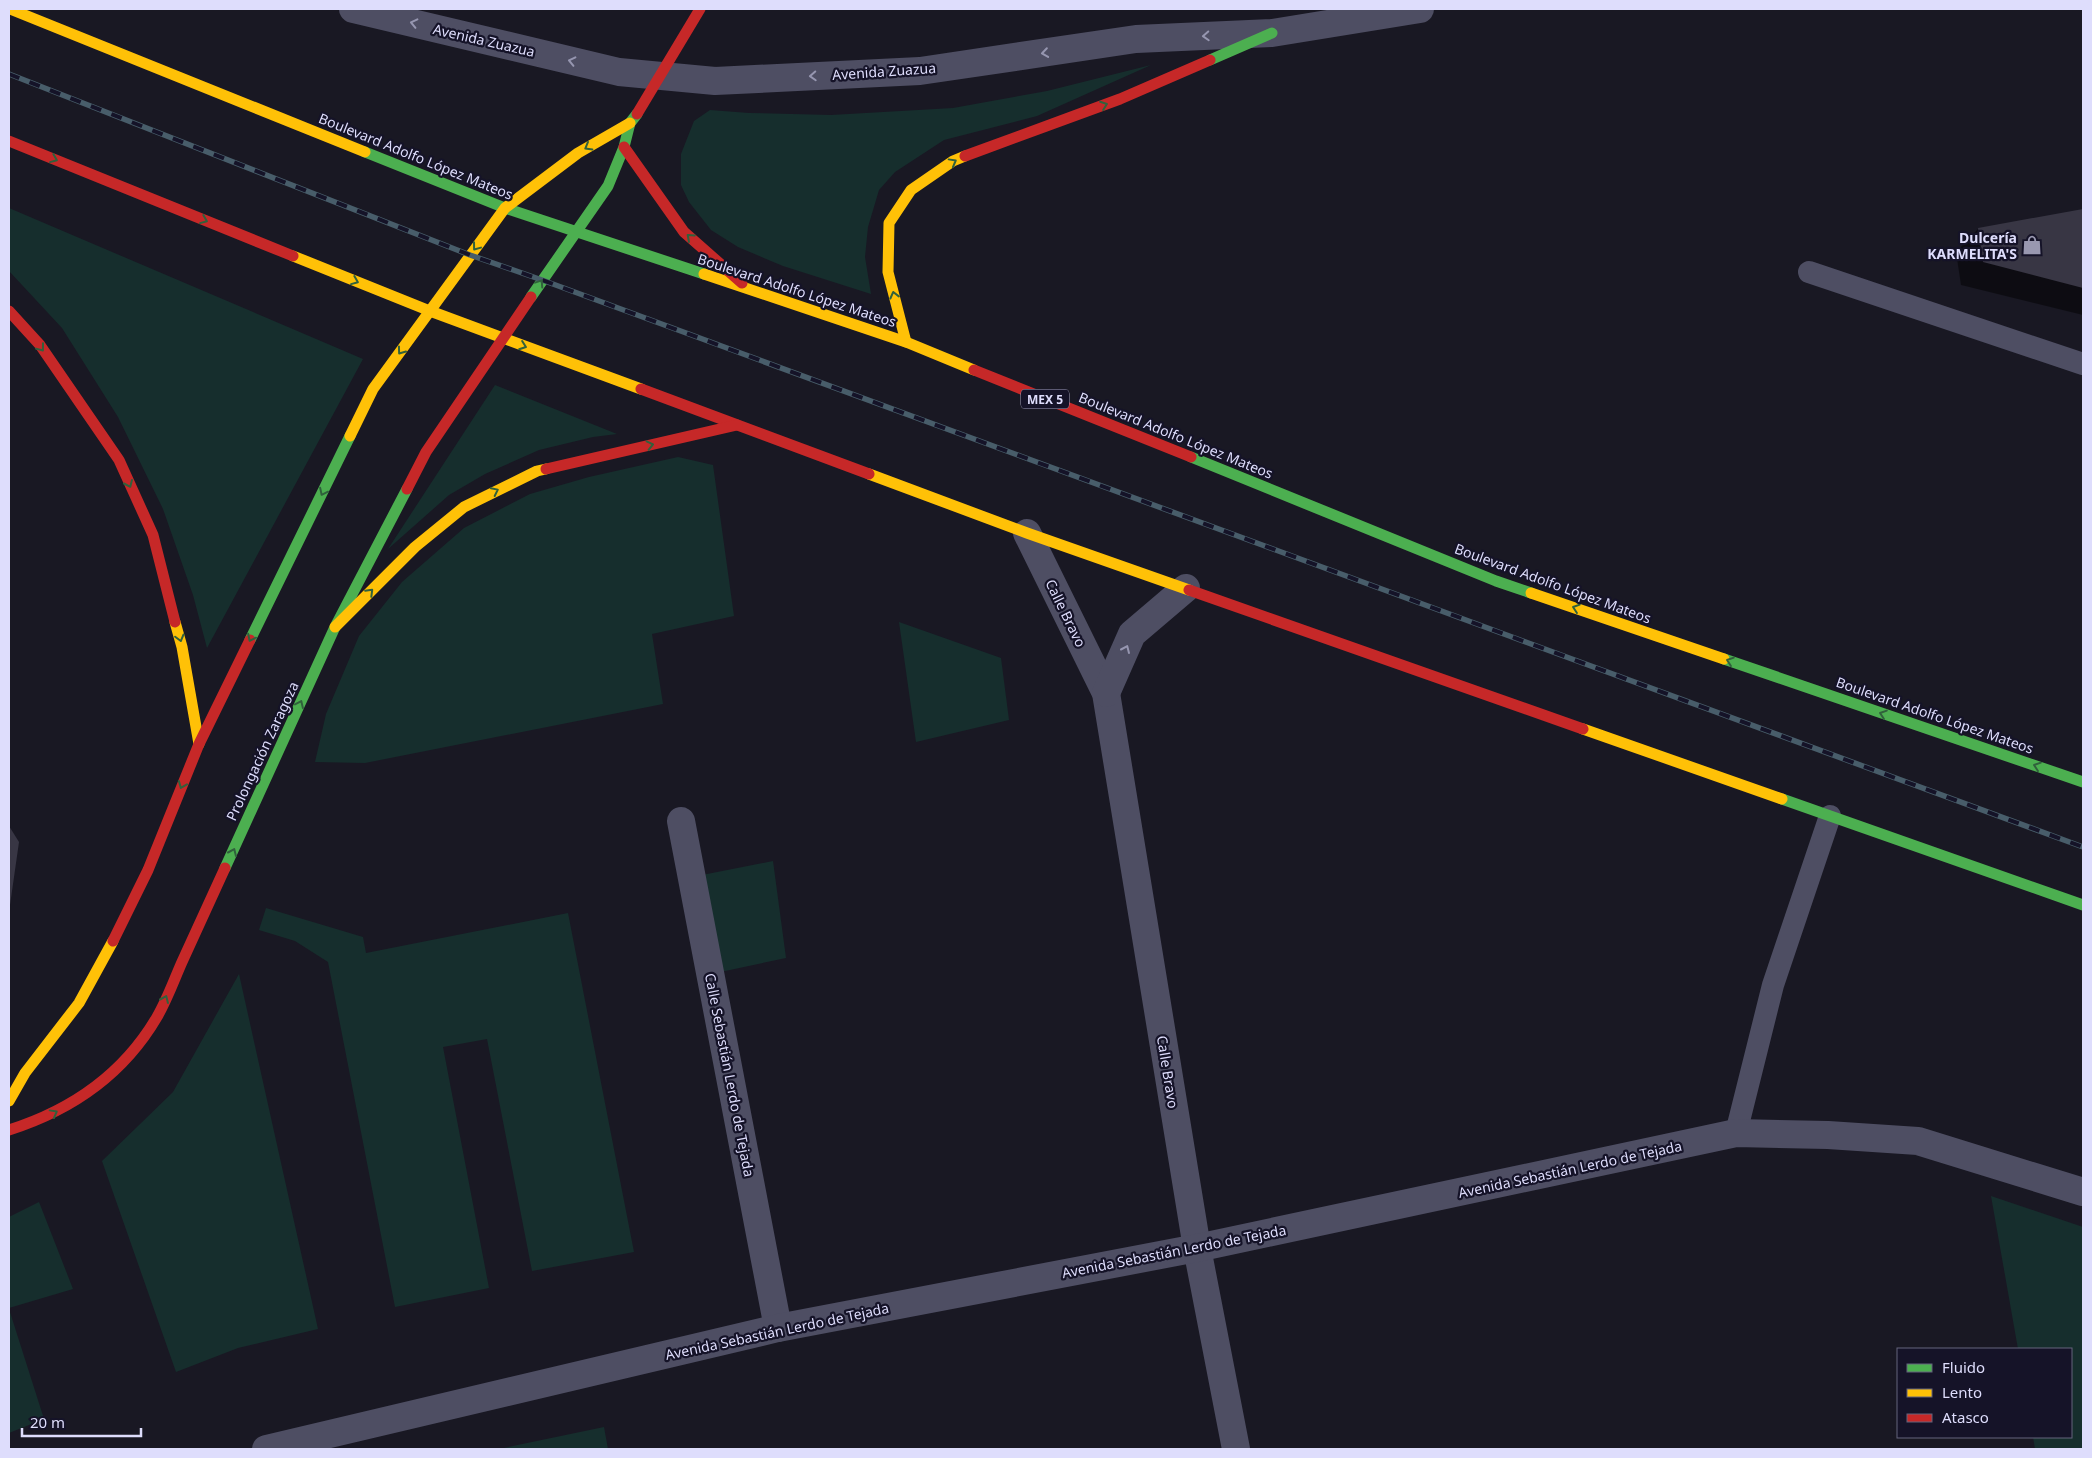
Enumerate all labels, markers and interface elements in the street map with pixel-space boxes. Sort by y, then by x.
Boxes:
one-way arrow [409,18,418,29]
street label: Avenida Zuazua [431,19,537,61]
one-way arrow [1202,31,1210,41]
one-way arrow [1040,47,1049,57]
one-way arrow [567,56,576,67]
street label: Avenida Zuazua [832,58,936,84]
one-way arrow [809,71,817,82]
one-way arrow [1100,101,1108,111]
street label: Boulevard Adolfo López Mateos [316,108,516,204]
one-way arrow [585,141,594,151]
one-way arrow [49,153,58,163]
one-way arrow [947,158,956,168]
one-way arrow [200,214,208,224]
place label: Dulcería KARMELITA'S [1927,228,2017,263]
one-way arrow [686,234,695,243]
shop icon: Dulcería KARMELITA'S [2021,234,2043,256]
one-way arrow [473,241,482,251]
street label: Boulevard Adolfo López Mateos [695,249,899,331]
one-way arrow [350,275,359,285]
one-way arrow [534,280,543,289]
one-way arrow [889,291,900,300]
one-way arrow [518,340,527,350]
one-way arrow [35,342,44,352]
one-way arrow [399,345,407,354]
street label: Boulevard Adolfo López Mateos [1076,387,1276,483]
road number: MEX 5 [1021,389,1069,408]
one-way arrow [645,440,654,451]
one-way arrow [123,479,134,488]
one-way arrow [318,487,329,496]
one-way arrow [490,487,499,497]
street label: Boulevard Adolfo López Mateos [1452,539,1654,628]
street label: Calle Bravo [1041,576,1091,650]
one-way arrow [364,589,373,598]
one-way arrow [1572,604,1581,614]
one-way arrow [174,633,184,641]
one-way arrow [247,633,257,642]
one-way arrow [1119,645,1130,654]
one-way arrow [1726,657,1734,667]
street label: Boulevard Adolfo López Mateos [1834,672,2037,758]
street label: Prolongación Zaragoza [221,678,303,824]
one-way arrow [294,700,304,709]
one-way arrow [1880,709,1888,719]
one-way arrow [2033,762,2042,772]
one-way arrow [178,780,188,789]
one-way arrow [226,848,237,857]
street label: Calle Sebastián Lerdo de Tejada [701,971,759,1179]
one-way arrow [159,995,170,1004]
street label: Calle Bravo [1153,1034,1183,1110]
one-way arrow [49,1110,58,1120]
street label: Avenida Sebastián Lerdo de Tejada [1456,1136,1684,1202]
street label: Avenida Sebastián Lerdo de Tejada [1060,1220,1288,1282]
street label: Avenida Sebastián Lerdo de Tejada [663,1298,891,1364]
legend [1897,1348,2072,1438]
text: Fluido [1942,1357,1985,1377]
text: Lento [1942,1382,1982,1402]
scale bar [22,1406,141,1438]
text: Atasco [1942,1407,1989,1427]
text: 20 m [30,1412,65,1432]

